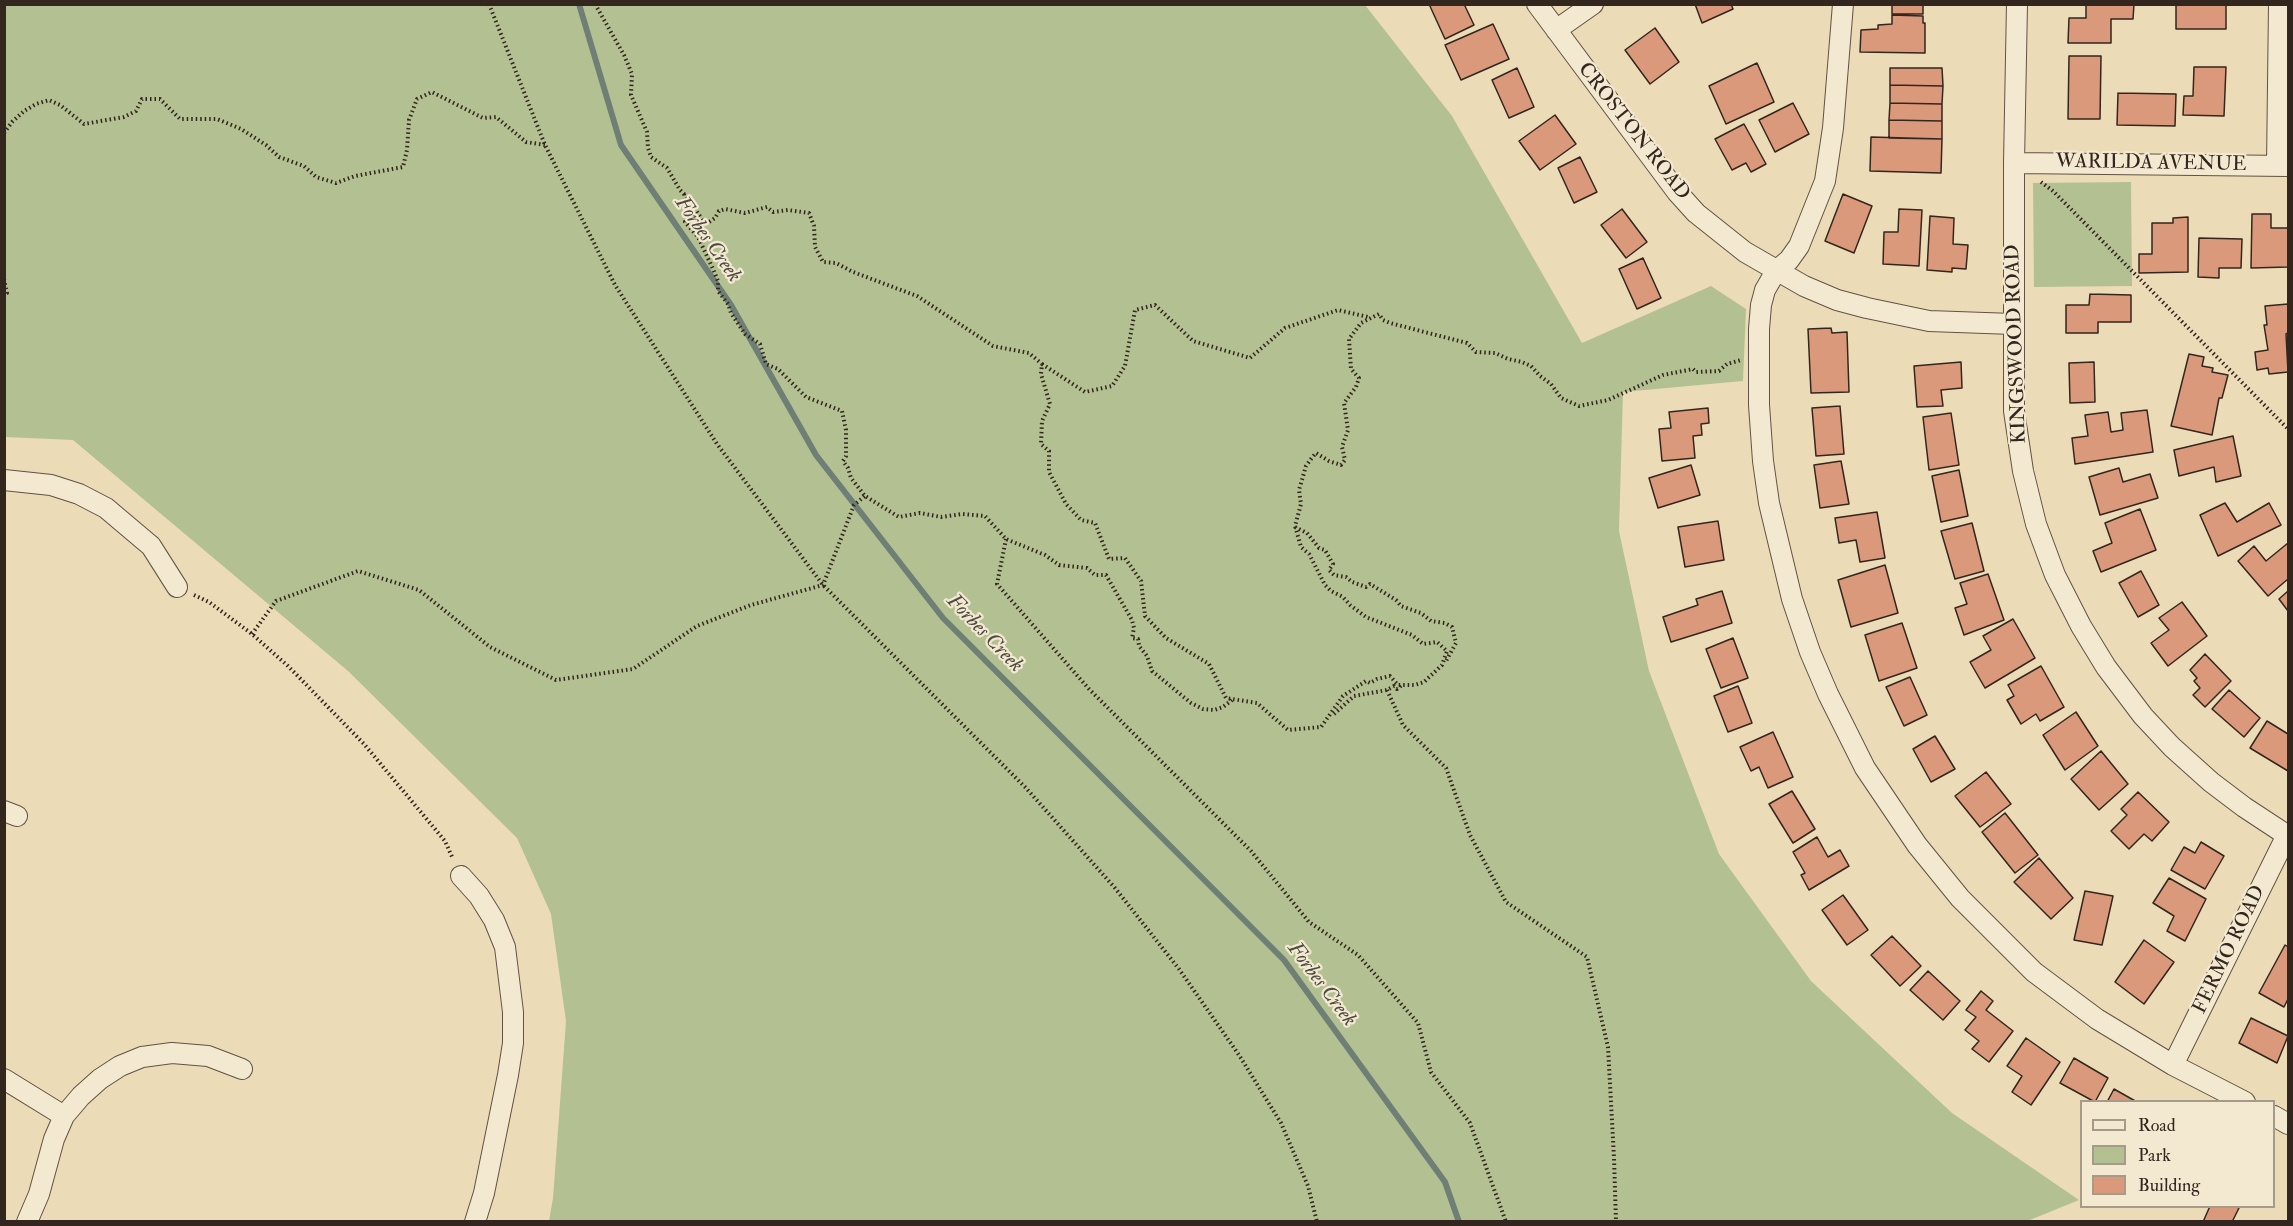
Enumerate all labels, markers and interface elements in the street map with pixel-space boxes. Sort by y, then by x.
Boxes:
street label: CROSTON ROAD [1572,58,1694,206]
street label: WARILDA AVENUE [2055,150,2247,178]
water label: Forbes Creek [668,192,746,288]
street label: KINGSWOOD ROAD [2002,244,2032,444]
water label: Forbes Creek [941,590,1027,678]
street label: FERMO ROAD [2189,882,2271,1018]
water label: Forbes Creek [1281,938,1361,1032]
legend [2080,1100,2275,1208]
text: Road [2138,1114,2176,1137]
text: Park [2138,1144,2171,1167]
text: Building [2138,1174,2200,1197]

